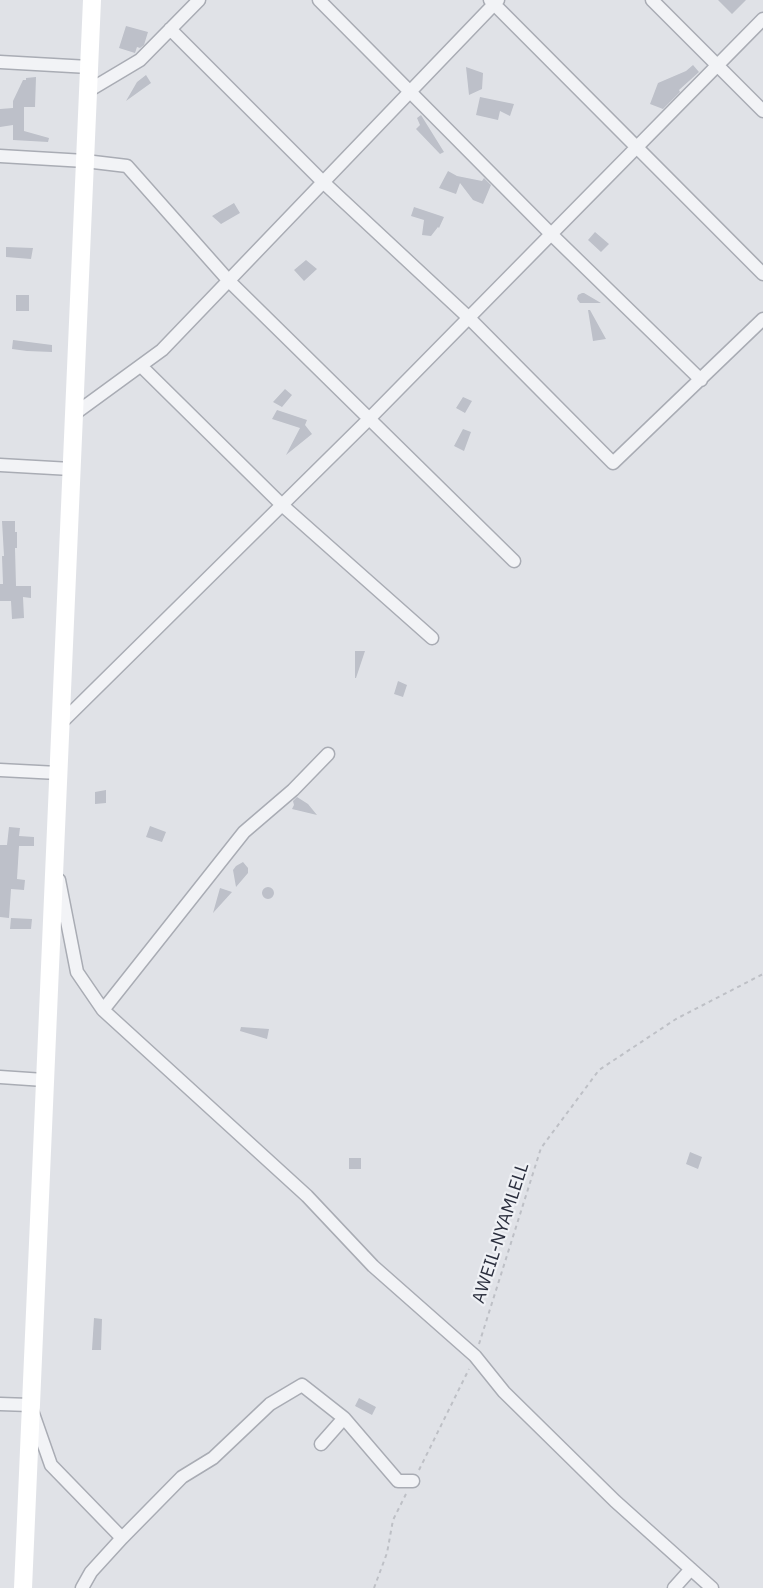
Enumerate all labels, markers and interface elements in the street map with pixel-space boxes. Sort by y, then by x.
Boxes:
street label: AWEIL-NYAMLELL [468,1160,534,1306]

